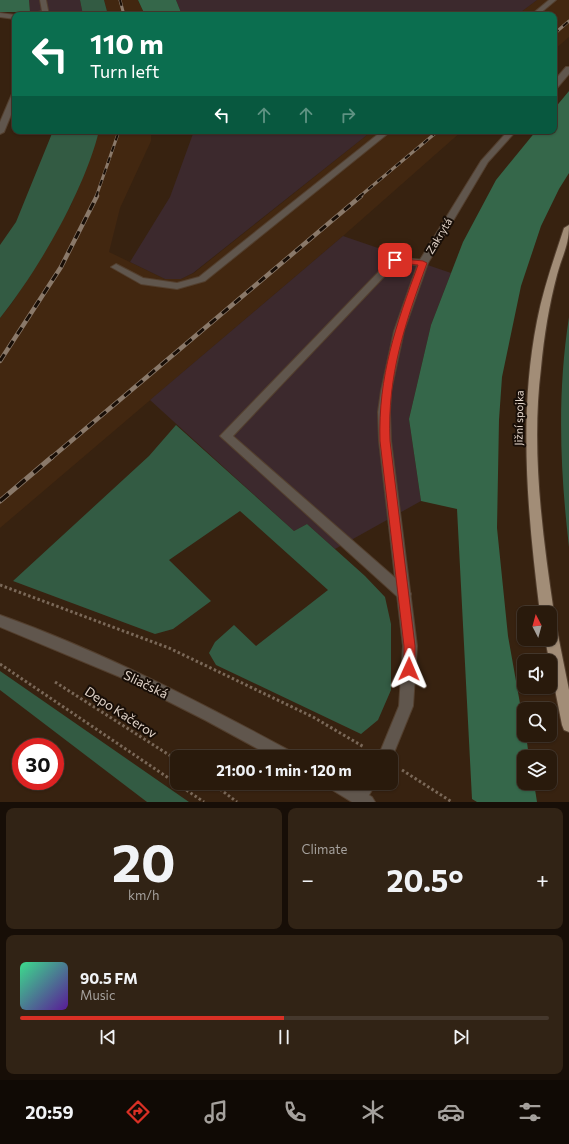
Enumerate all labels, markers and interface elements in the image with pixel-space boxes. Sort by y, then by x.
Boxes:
text: 110 m [90,26,164,60]
icon: left [24,28,76,80]
text: Turn left [90,60,159,82]
icon: left [211,104,233,126]
icon: ahead [253,104,275,126]
icon: ahead [295,104,317,126]
icon: right [337,104,359,126]
street label: Zakrytá [423,216,454,256]
pin [378,243,412,277]
icon: arrive [384,249,406,271]
street label: Jižní spojka [512,390,526,446]
north arrow [517,606,557,646]
map controls [517,606,557,790]
position arrow [388,648,430,690]
button: sound [517,654,557,694]
street label: Sliačská [121,666,171,702]
street label: Depo Kačerov [82,683,160,741]
button: search [517,702,557,742]
speed limit sign: 30 [12,738,64,790]
button: layers [517,750,557,790]
text: 21:00 · 1 min · 120 m [216,761,352,779]
text: 20 [112,829,176,893]
text: Climate [302,841,347,857]
text: 20.5° [387,861,464,898]
text: − [302,866,314,893]
text: + [536,866,549,893]
text: km/h [128,887,160,903]
text: 90.5 FM [80,969,138,987]
text: Music [80,987,115,1003]
icon: previous [97,1026,119,1048]
icon: pause [273,1026,295,1048]
icon: next [450,1026,472,1048]
icon: directions [124,1098,152,1126]
icon: music [202,1098,230,1126]
icon: phone [281,1098,309,1126]
icon: climate [359,1098,387,1126]
icon: car [437,1098,465,1126]
icon: filters [516,1098,544,1126]
text: 20:59 [25,1101,74,1123]

